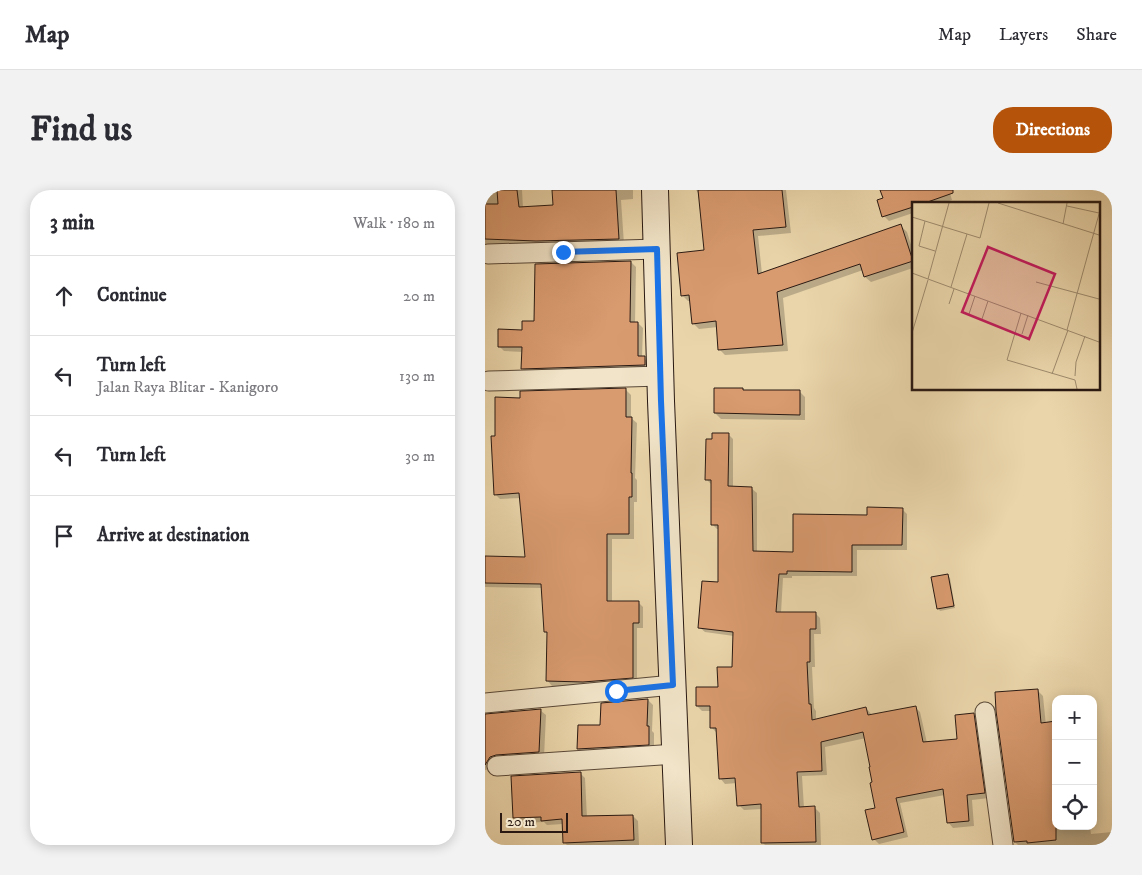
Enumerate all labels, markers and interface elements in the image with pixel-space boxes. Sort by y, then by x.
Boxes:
text: Map [25,20,69,50]
text: Map [938,24,971,46]
text: Layers [999,24,1048,46]
text: Share [1076,24,1117,46]
button: Directions [993,107,1112,153]
text: Find us [30,108,132,152]
inset map [912,202,1099,390]
text: 3 min [50,210,95,236]
text: Walk · 180 m [353,213,435,233]
route end [552,241,575,264]
icon: ahead [50,282,78,310]
text: Continue [97,284,167,307]
text: 20 m [403,286,435,306]
text: Turn left [97,354,166,377]
icon: left [50,362,78,390]
text: 130 m [399,366,435,386]
text: Jalan Raya Blitar - Kanigoro [97,377,278,397]
icon: left [50,442,78,470]
text: Turn left [97,444,166,467]
text: 30 m [405,446,435,466]
icon: arrive [50,522,78,550]
text: Arrive at destination [97,524,249,547]
route start [605,680,628,703]
map controls [1052,695,1097,830]
button: + [1052,695,1097,740]
button: − [1052,740,1097,785]
button: locate [1052,785,1097,830]
scale bar [500,810,567,833]
text: 20 m [507,813,535,831]

